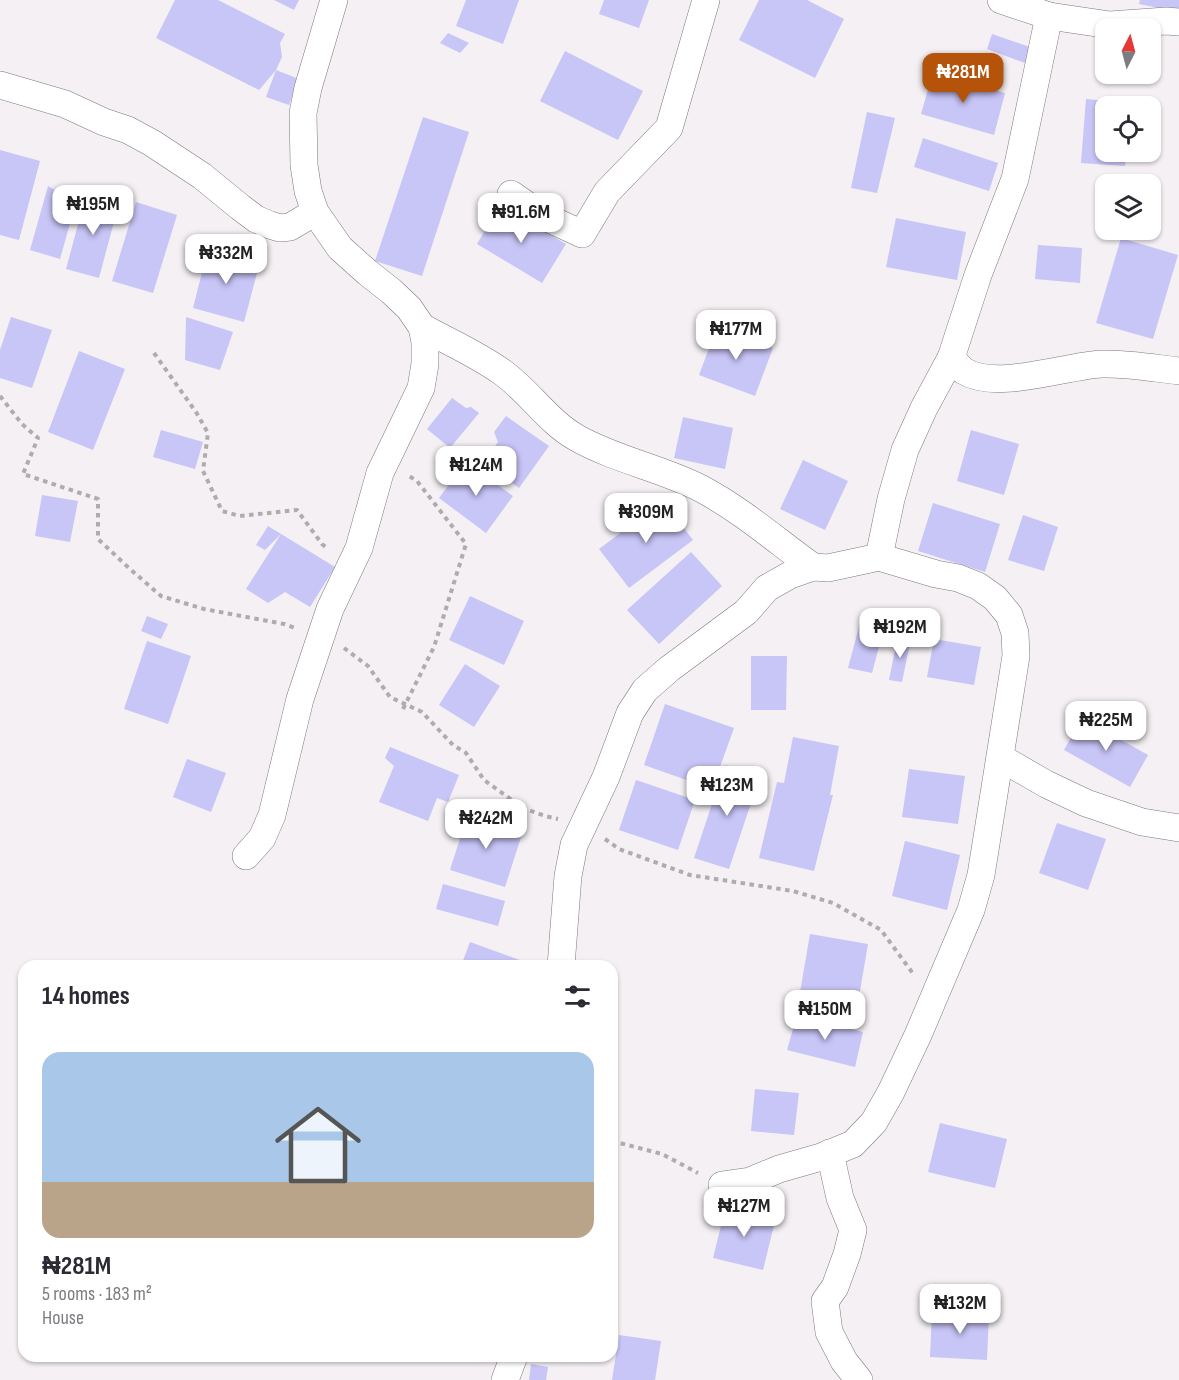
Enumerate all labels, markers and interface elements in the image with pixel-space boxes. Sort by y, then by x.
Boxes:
north arrow [1095,18,1161,84]
map controls [1095,18,1161,240]
pin: ₦281M [921,53,1005,104]
text: ₦281M [936,60,990,84]
button: locate [1095,96,1161,162]
button: layers [1095,174,1161,240]
pin: ₦195M [51,185,135,236]
text: ₦195M [66,192,120,216]
pin: ₦91.6M [472,193,570,244]
text: ₦91.6M [492,200,550,224]
pin: ₦332M [184,234,268,285]
text: ₦332M [199,241,253,265]
pin: ₦177M [694,310,778,361]
text: ₦177M [710,317,762,341]
pin: ₦124M [434,446,518,497]
text: ₦124M [449,453,503,477]
pin: ₦309M [604,493,688,544]
text: ₦309M [618,500,674,524]
pin: ₦192M [858,608,942,659]
text: ₦192M [873,615,927,639]
pin: ₦225M [1064,701,1148,752]
text: ₦225M [1079,708,1133,732]
pin: ₦123M [685,766,769,817]
text: ₦123M [701,773,753,797]
pin: ₦242M [444,799,528,850]
text: ₦242M [459,806,513,830]
icon: filters [561,980,594,1013]
text: 14 homes [42,981,130,1012]
pin: ₦150M [783,990,867,1041]
text: ₦150M [798,997,852,1021]
icon: home [264,1091,372,1199]
pin: ₦127M [702,1187,786,1238]
text: ₦127M [718,1194,770,1218]
text: ₦281M [42,1251,111,1282]
text: 5 rooms · 183 m² [42,1282,152,1306]
pin: ₦132M [918,1284,1002,1335]
text: ₦132M [934,1291,986,1315]
text: House [42,1306,84,1330]

